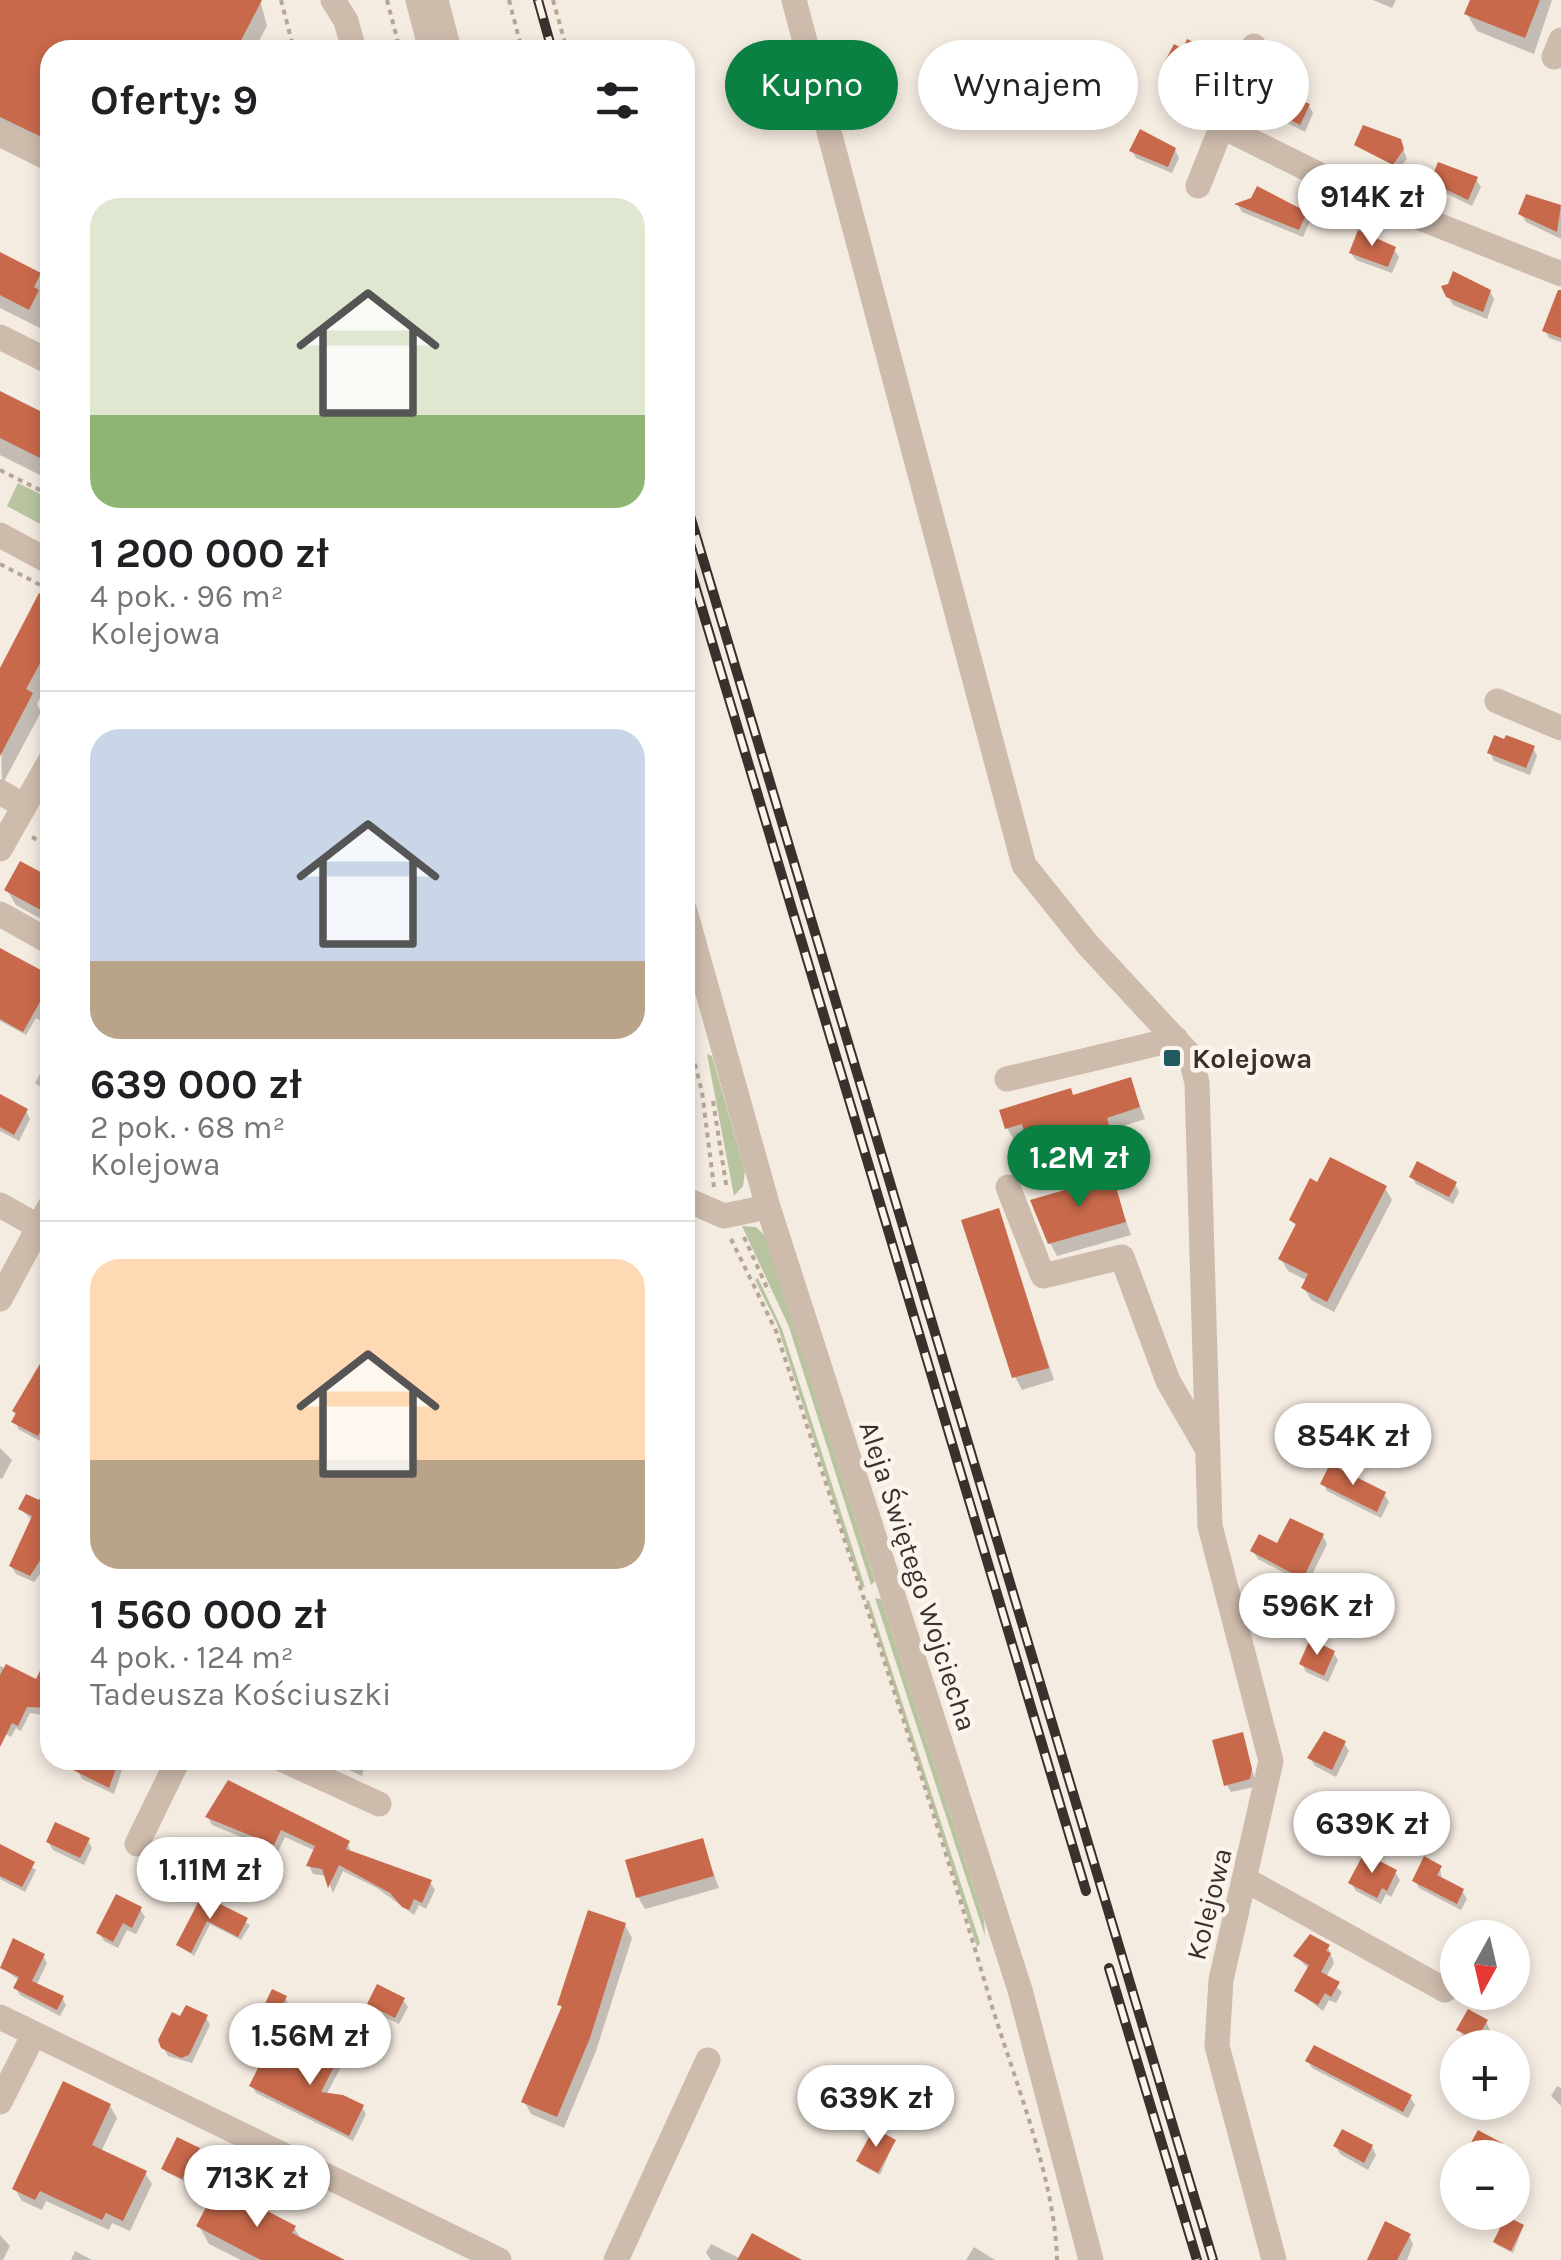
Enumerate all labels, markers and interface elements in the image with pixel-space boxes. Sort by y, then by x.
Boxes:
chip: Kupno [725,40,898,130]
chip: Wynajem [918,40,1138,130]
chip: Filtry [1158,40,1309,130]
icon: filters [590,73,645,128]
text: Oferty: 9 [90,75,258,125]
pin: 914K zł [1280,164,1464,249]
text: 914K zł [1320,178,1424,215]
icon: home [278,263,458,443]
text: 1 200 000 zł [90,528,329,578]
text: 4 pok. · 96 m² [90,578,284,615]
text: Kolejowa [90,615,221,652]
icon: home [278,794,458,974]
place label: Kolejowa [1192,1042,1312,1075]
marker: Kolejowa [1161,1047,1183,1069]
text: 639 000 zł [90,1059,302,1109]
text: 2 pok. · 68 m² [90,1109,285,1146]
pin: 1.2M zł [987,1125,1171,1210]
text: 1.2M zł [1029,1139,1129,1176]
text: Kolejowa [90,1146,221,1183]
icon: home [278,1324,458,1504]
pin: 854K zł [1261,1403,1445,1488]
street label: Aleja Świętego Wojciecha [852,1417,984,1735]
text: 854K zł [1297,1417,1409,1454]
pin: 596K zł [1225,1573,1409,1658]
text: 596K zł [1261,1587,1373,1624]
text: 1 560 000 zł [90,1589,327,1639]
text: 4 pok. · 124 m² [90,1639,294,1676]
text: Tadeusza Kościuszki [90,1676,392,1713]
pin: 639K zł [1280,1791,1464,1876]
text: 639K zł [1315,1805,1429,1842]
pin: 1.11M zł [107,1837,313,1922]
street label: Kolejowa [1179,1845,1239,1963]
text: 1.11M zł [159,1851,261,1888]
north arrow [1440,1920,1530,2010]
map controls [1440,1920,1530,2230]
pin: 1.56M zł [207,2003,413,2088]
text: 1.56M zł [251,2017,369,2054]
button: + [1440,2030,1530,2120]
pin: 639K zł [784,2065,968,2150]
text: 639K zł [819,2079,933,2116]
button: − [1440,2140,1530,2230]
pin: 713K zł [165,2145,349,2230]
text: 713K zł [206,2159,308,2196]

